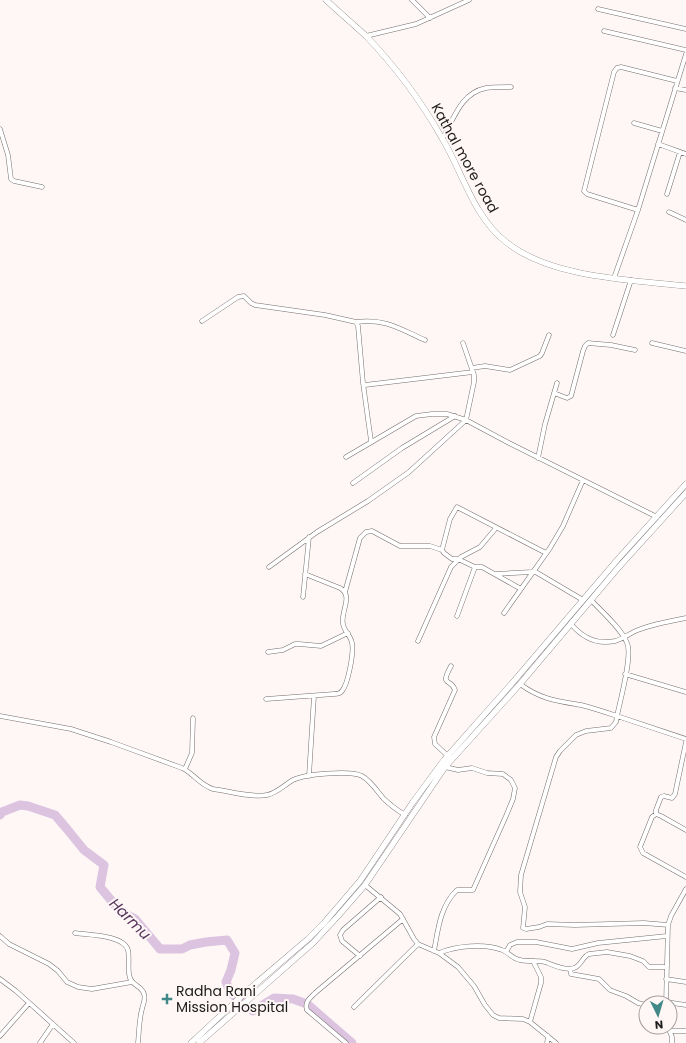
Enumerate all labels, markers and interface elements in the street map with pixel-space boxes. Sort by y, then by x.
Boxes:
street label: Kathal more road [427,99,503,217]
water label: Harmu [105,893,156,944]
place label: Radha Rani Mission Hospital [176,981,288,1017]
marker: Radha Rani Mission Hospital [161,993,173,1005]
north arrow [638,995,678,1035]
text: N [654,1017,664,1033]

